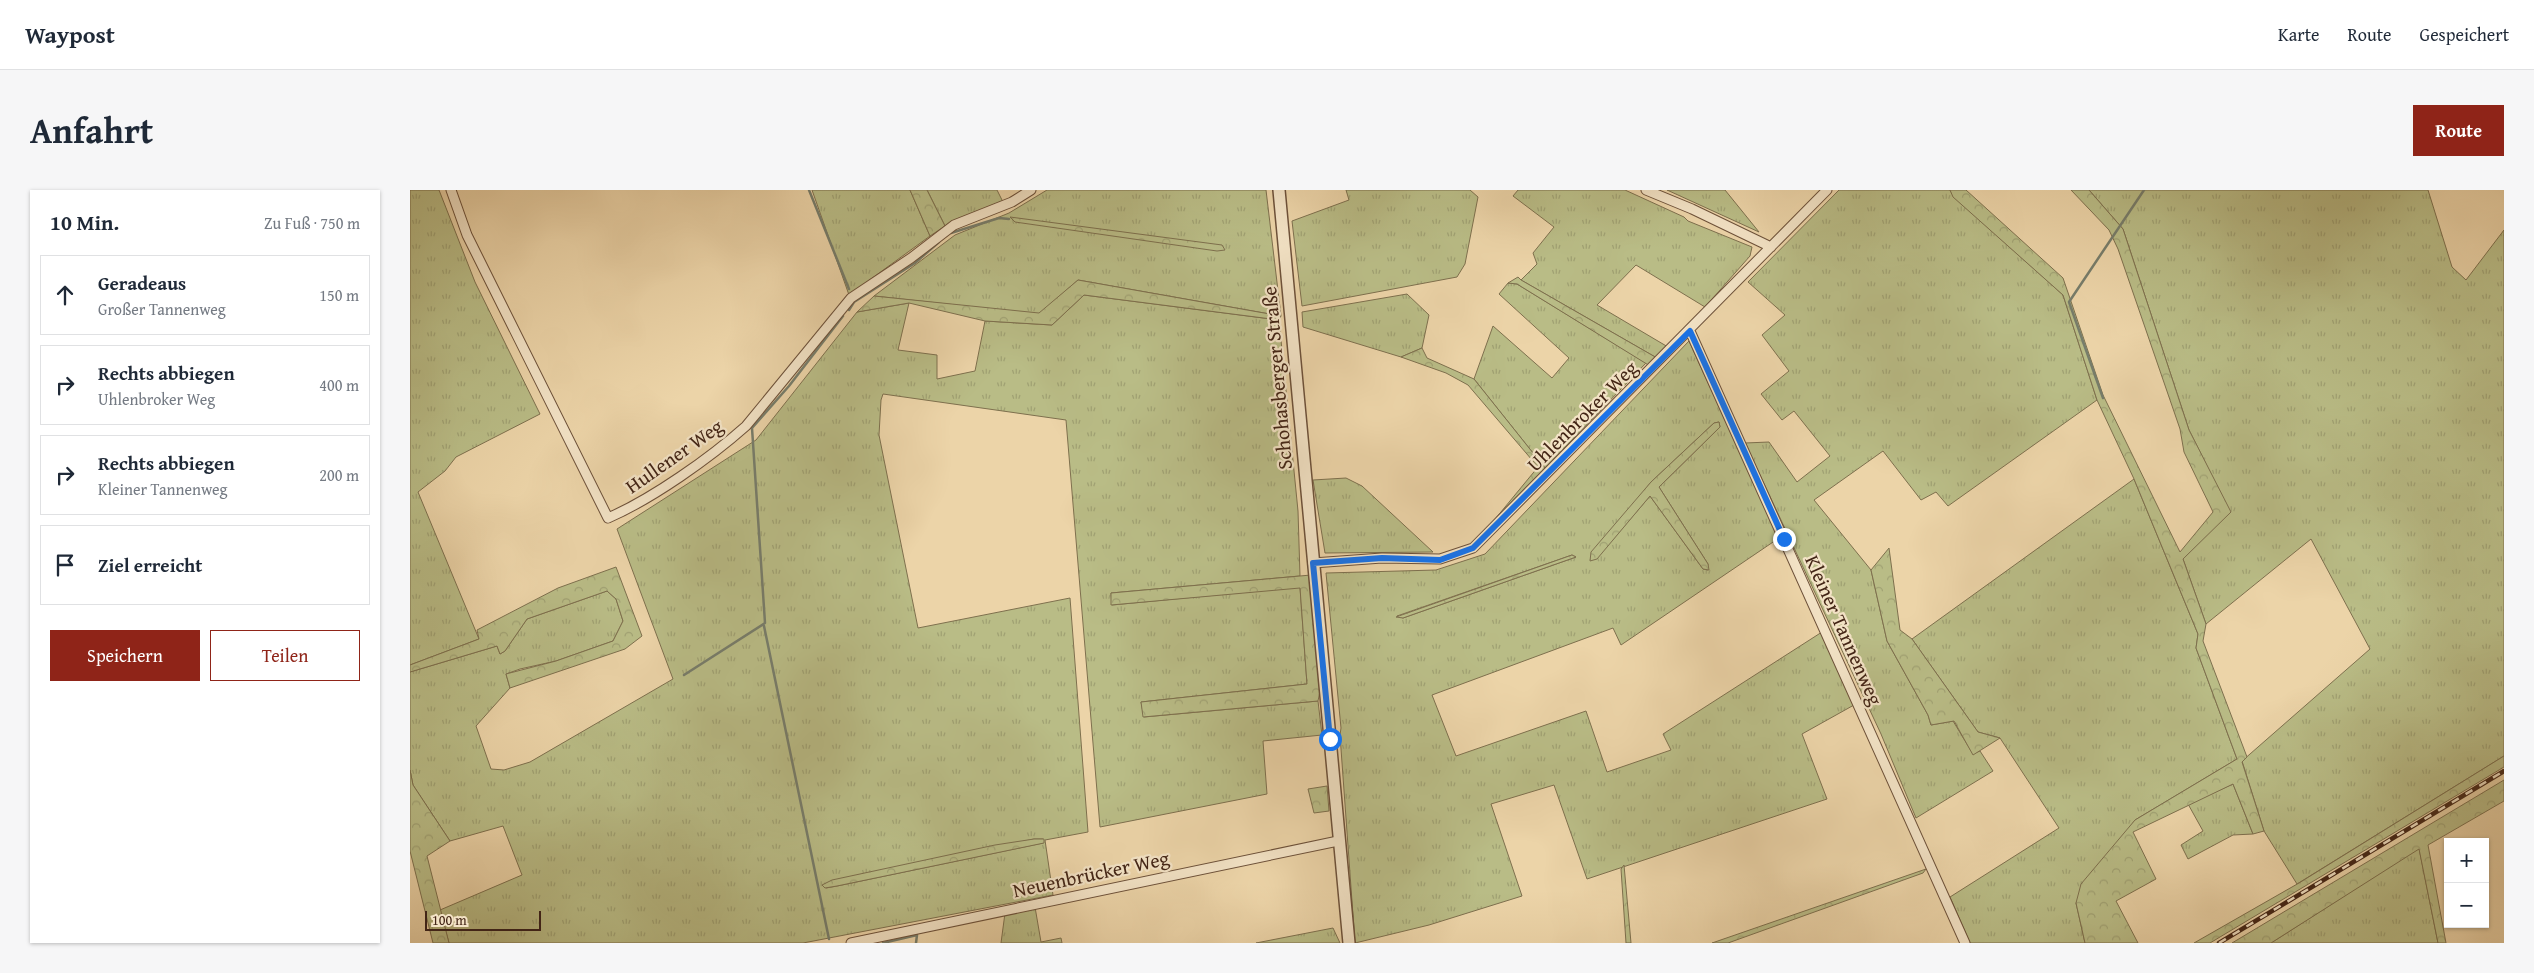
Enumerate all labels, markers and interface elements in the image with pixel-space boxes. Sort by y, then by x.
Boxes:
text: Waypost [25,17,115,52]
text: Karte [2278,21,2319,48]
text: Route [2347,21,2392,48]
text: Gespeichert [2420,21,2509,48]
text: Anfahrt [30,105,153,156]
button: Route [2413,105,2504,156]
text: 10 Min. [50,207,119,238]
text: Zu Fuß · 750 m [264,211,360,235]
text: Geradeaus [98,269,186,297]
icon: ahead [51,281,79,309]
text: 150 m [319,283,359,307]
street label: Schohasberger Straße [1254,285,1299,471]
text: Großer Tannenweg [98,297,226,321]
street label: Uhlenbroker Weg [1520,354,1644,478]
text: Rechts abbiegen [98,359,235,387]
icon: right [51,371,79,399]
text: 400 m [319,373,359,397]
text: Uhlenbroker Weg [98,387,215,411]
street label: Hullener Weg [619,411,729,500]
text: Rechts abbiegen [98,449,235,477]
icon: right [51,461,79,489]
text: 200 m [319,463,359,487]
text: Kleiner Tannenweg [98,477,227,501]
route end [1773,528,1796,551]
street label: Kleiner Tannenweg [1798,550,1891,710]
icon: arrive [51,551,79,579]
text: Ziel erreicht [98,551,202,579]
button: Speichern [50,630,200,681]
button: Teilen [210,630,360,681]
route start [1319,728,1342,751]
map controls [2444,838,2489,928]
button: + [2444,838,2489,883]
street label: Neuenbrücker Weg [1010,843,1172,904]
button: − [2444,883,2489,928]
scale bar [425,908,541,931]
text: 100 m [432,910,467,930]

